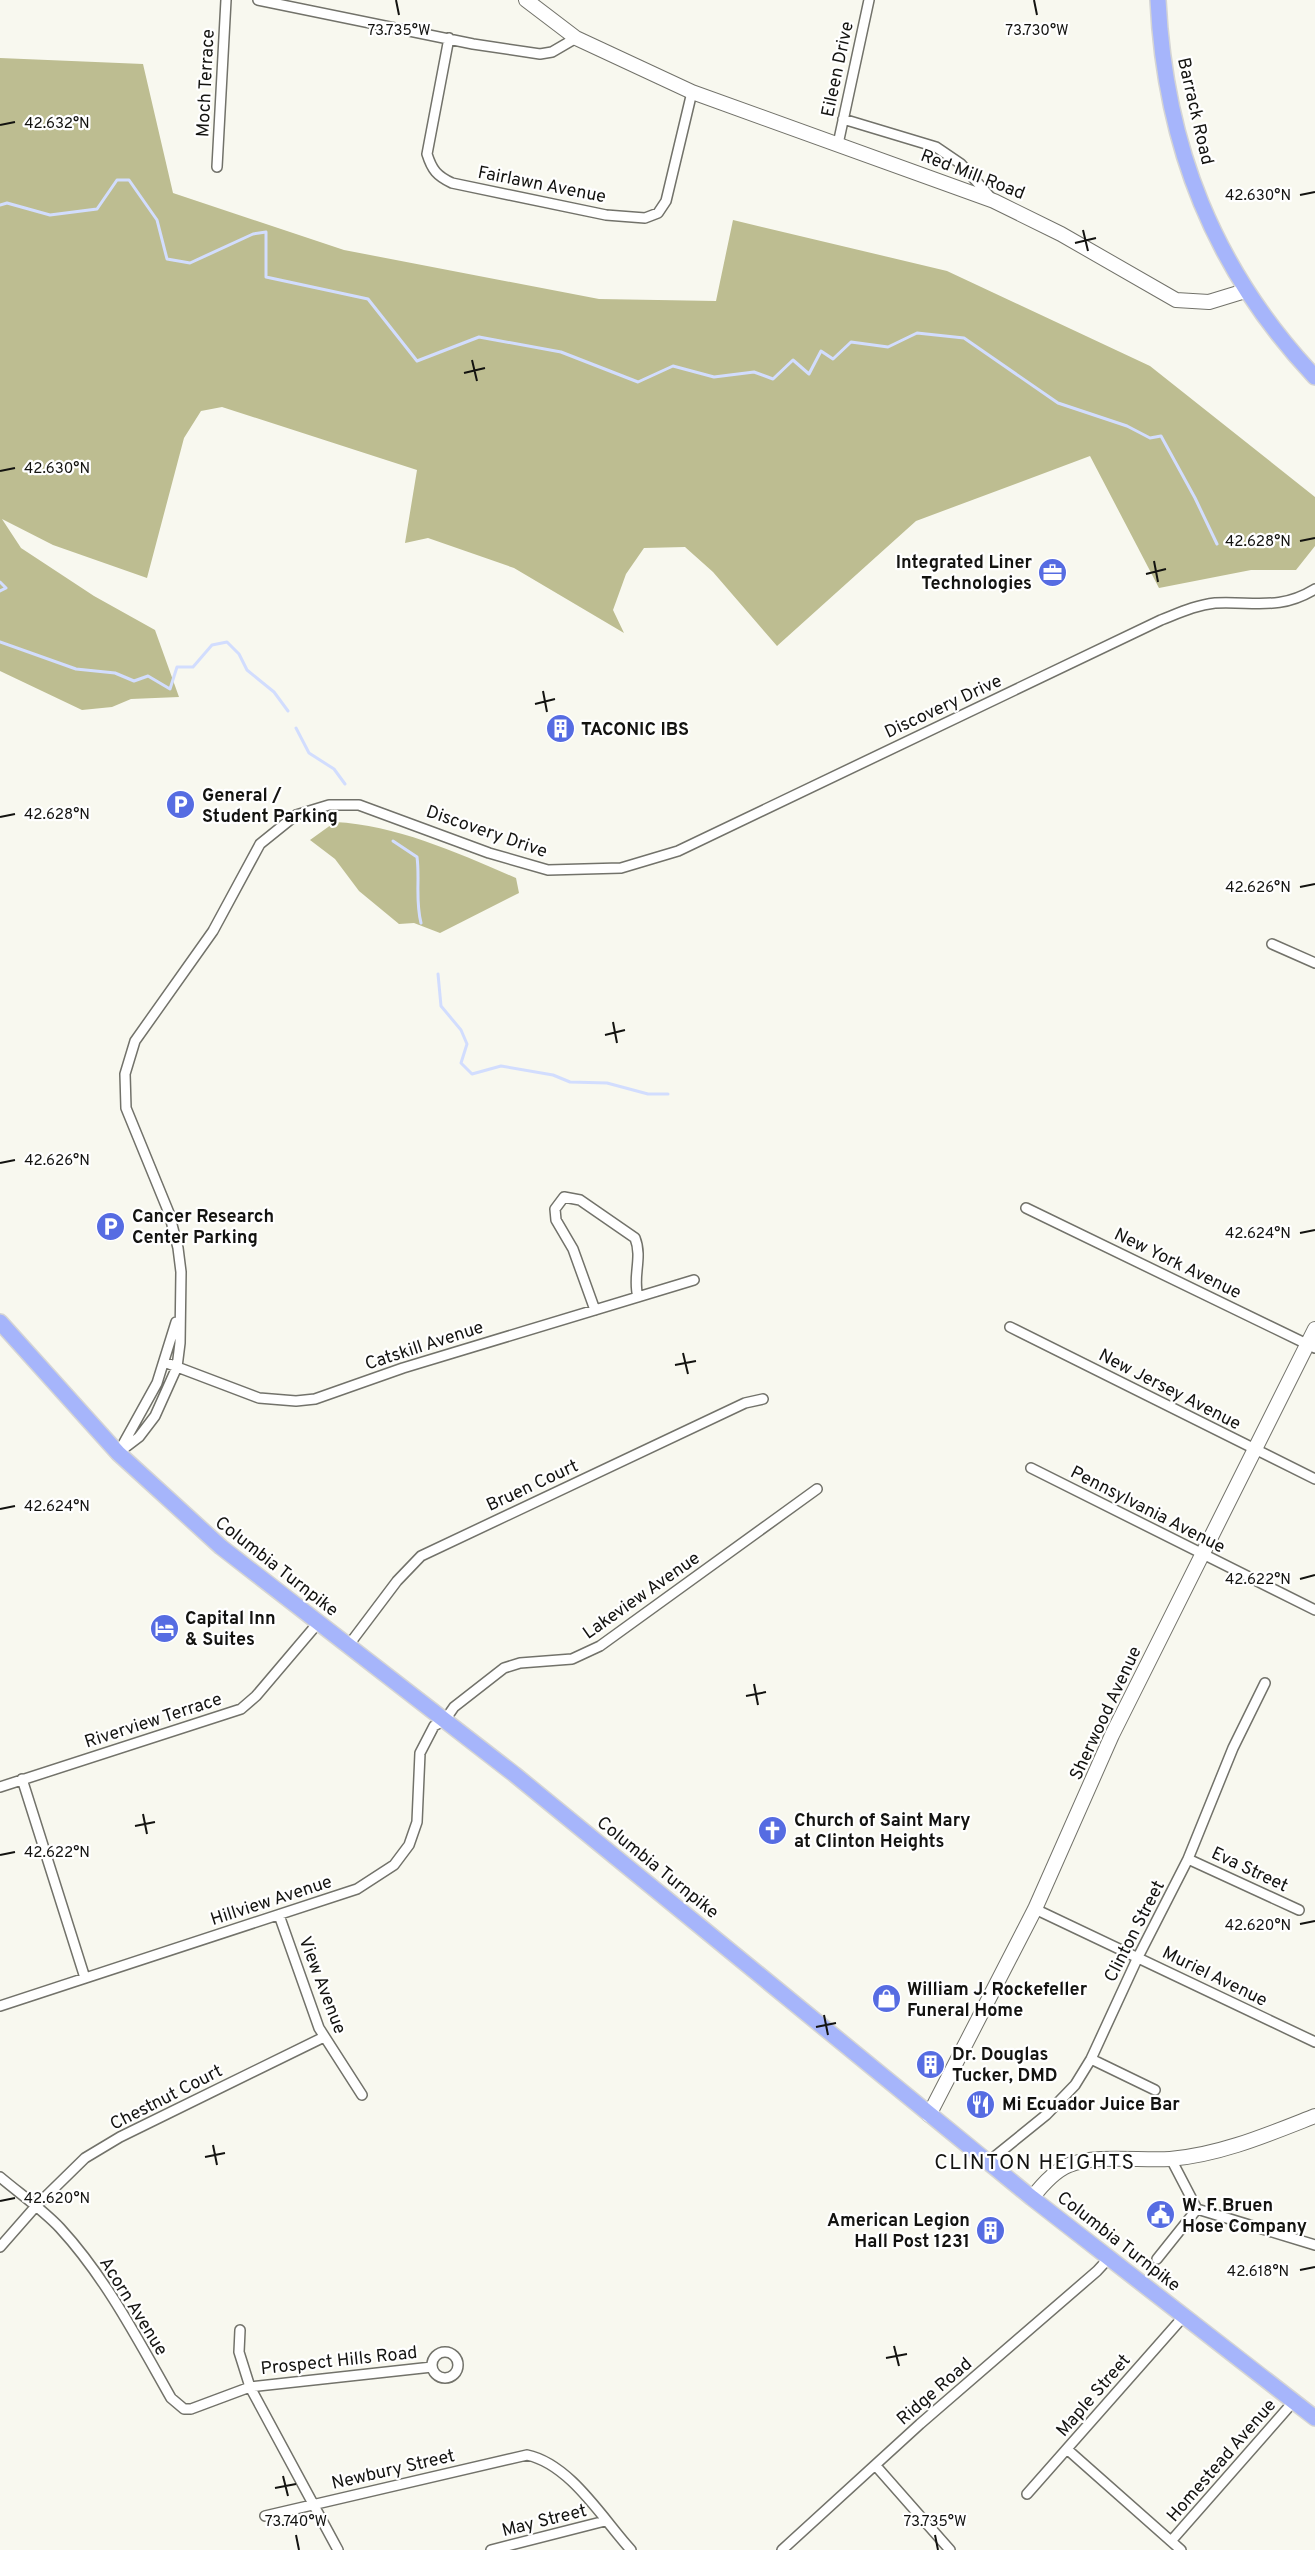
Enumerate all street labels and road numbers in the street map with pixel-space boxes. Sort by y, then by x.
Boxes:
street label: Eileen Drive [817,20,860,119]
street label: Moch Terrace [192,28,221,138]
street label: Barrack Road [1171,55,1218,167]
street label: Red Mill Road [917,145,1028,206]
street label: Fairlawn Avenue [476,162,608,209]
street label: Discovery Drive [881,670,1006,745]
street label: Discovery Drive [423,801,550,864]
street label: New York Avenue [1110,1224,1245,1305]
street label: Catskill Avenue [362,1316,487,1376]
street label: New Jersey Avenue [1094,1345,1244,1436]
street label: Bruen Court [483,1455,582,1518]
street label: Pennsylvania Avenue [1066,1461,1229,1559]
street label: Columbia Turnpike [210,1512,342,1623]
street label: Lakeview Avenue [579,1547,705,1645]
street label: Sherwood Avenue [1065,1643,1147,1784]
street label: Riverview Terrace [82,1688,225,1754]
street label: Columbia Turnpike [591,1812,723,1924]
street label: Eva Street [1207,1843,1291,1898]
street label: Hillview Avenue [208,1871,335,1932]
street label: Clinton Street [1100,1877,1171,1986]
street label: View Avenue [293,1934,351,2037]
street label: Muriel Avenue [1158,1942,1271,2013]
street label: Chestnut Court [107,2060,227,2137]
street label: Columbia Turnpike [1052,2187,1184,2298]
street label: Acorn Avenue [93,2253,172,2360]
street label: Prospect Hills Road [260,2342,419,2381]
street label: Maple Street [1052,2350,1136,2442]
street label: Ridge Road [893,2353,977,2431]
street label: Homestead Avenue [1162,2395,1282,2527]
street label: Newbury Street [329,2445,457,2496]
street label: May Street [500,2500,589,2543]

